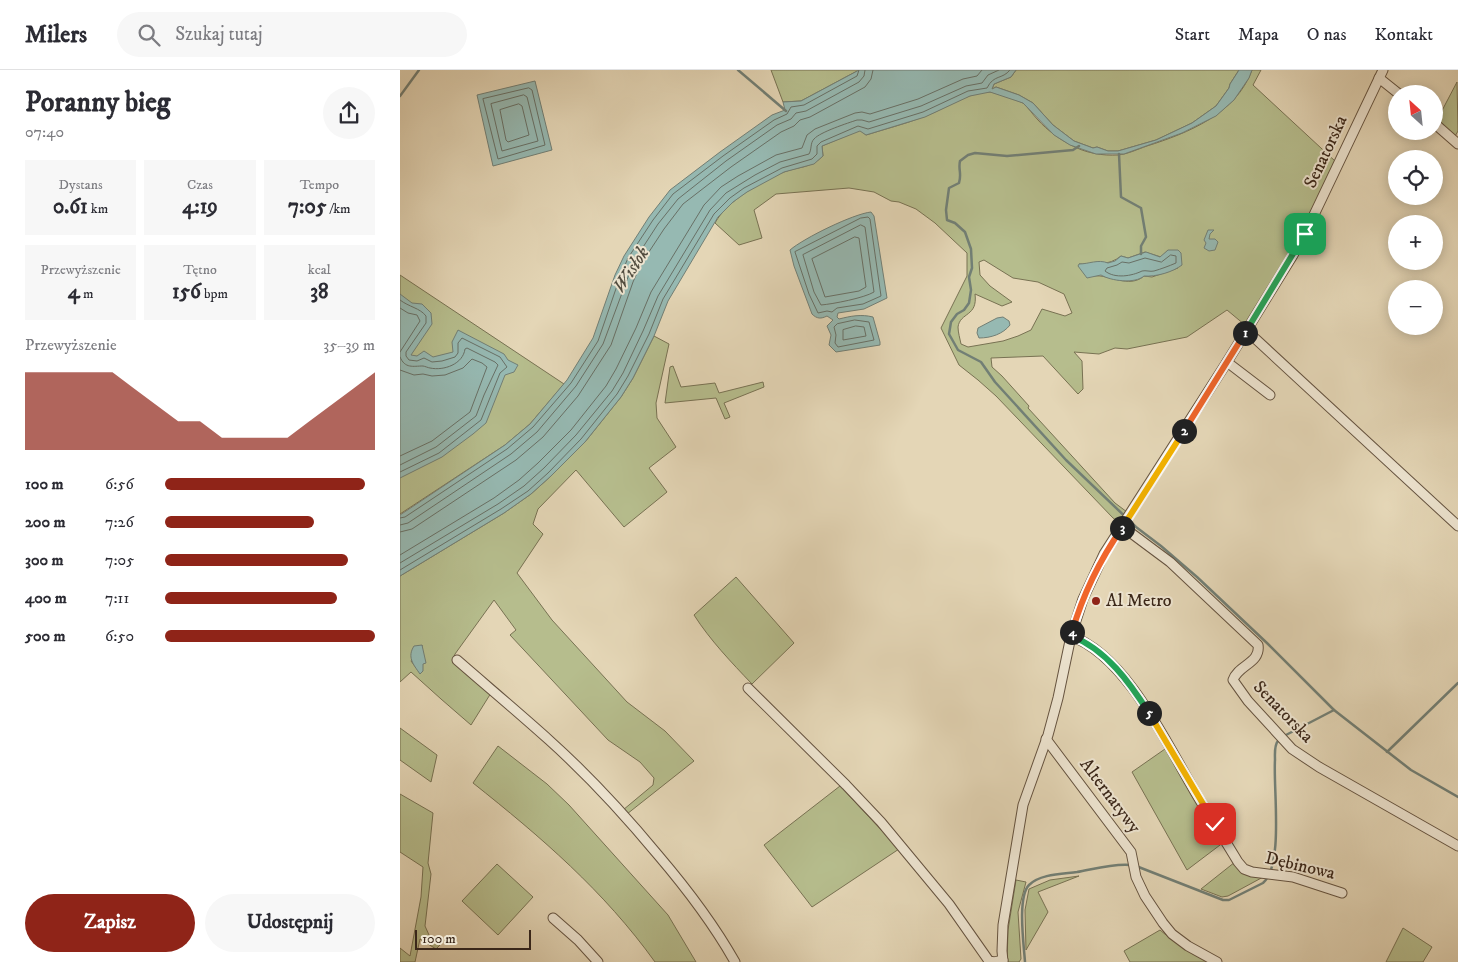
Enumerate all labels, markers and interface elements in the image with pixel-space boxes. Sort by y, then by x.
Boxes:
search box [117,12,467,57]
text: Milers [25,20,87,50]
icon: search [135,21,163,49]
text: Szukaj tutaj [175,23,263,46]
text: Start [1175,24,1210,46]
text: Mapa [1238,24,1279,46]
text: O nas [1307,24,1346,46]
text: Kontakt [1374,24,1433,46]
text: Poranny bieg [25,85,170,120]
north arrow [1388,85,1442,140]
map controls [1388,85,1443,335]
button: share [323,87,375,139]
street label: Senatorska [1300,112,1353,192]
text: 07:40 [25,122,64,142]
button: locate [1388,150,1443,205]
text: Dystans [59,176,103,194]
text: Czas [187,176,213,194]
text: Tempo [300,176,339,194]
text: 0.61 [53,194,88,220]
text: 4:19 [182,194,218,220]
text: 7:05 [288,194,326,220]
text: km [88,200,108,218]
text: /km [326,200,351,218]
pin [1284,213,1326,255]
button: + [1388,215,1443,270]
icon: arrive [1291,220,1319,248]
water label: Wisłok [608,243,654,297]
text: Przewyższenie [41,261,121,279]
text: Tętno [183,261,217,279]
text: kcal [308,261,331,279]
text: 4 [68,279,80,305]
text: 156 [172,279,201,305]
text: 38 [310,279,329,305]
button: − [1388,280,1443,335]
text: m [80,285,93,303]
text: bpm [201,285,228,303]
pin: 1 [1232,320,1258,346]
text: 1 [1243,324,1248,342]
text: Przewyższenie [25,335,117,355]
text: 35–39 m [323,335,375,355]
pin: 2 [1172,418,1196,444]
text: 2 [1181,422,1188,440]
text: 100 m [25,474,64,494]
text: 6:56 [105,474,134,494]
text: 200 m [25,512,66,532]
text: 7:26 [105,512,134,532]
pin: 3 [1110,516,1134,540]
text: 3 [1120,519,1125,537]
text: 300 m [25,550,64,570]
text: 7:05 [105,550,134,570]
text: 400 m [25,588,67,608]
text: 7:11 [105,588,129,608]
place label: Al Metro [1106,590,1172,612]
marker: Al Metro [1090,595,1102,607]
pin: 4 [1060,620,1084,644]
text: 4 [1068,623,1077,641]
text: 500 m [25,626,66,646]
text: 6:50 [105,626,134,646]
street label: Senatorska [1248,676,1318,748]
pin: 5 [1136,700,1162,726]
text: 5 [1146,704,1153,722]
street label: Alternatywy [1075,754,1146,838]
pin [1194,803,1236,845]
icon: check [1201,810,1229,838]
street label: Dębinowa [1263,847,1337,885]
button: Zapisz [25,894,195,952]
button: Udostępnij [205,894,375,952]
scale bar [415,927,531,950]
text: 100 m [422,930,456,948]

